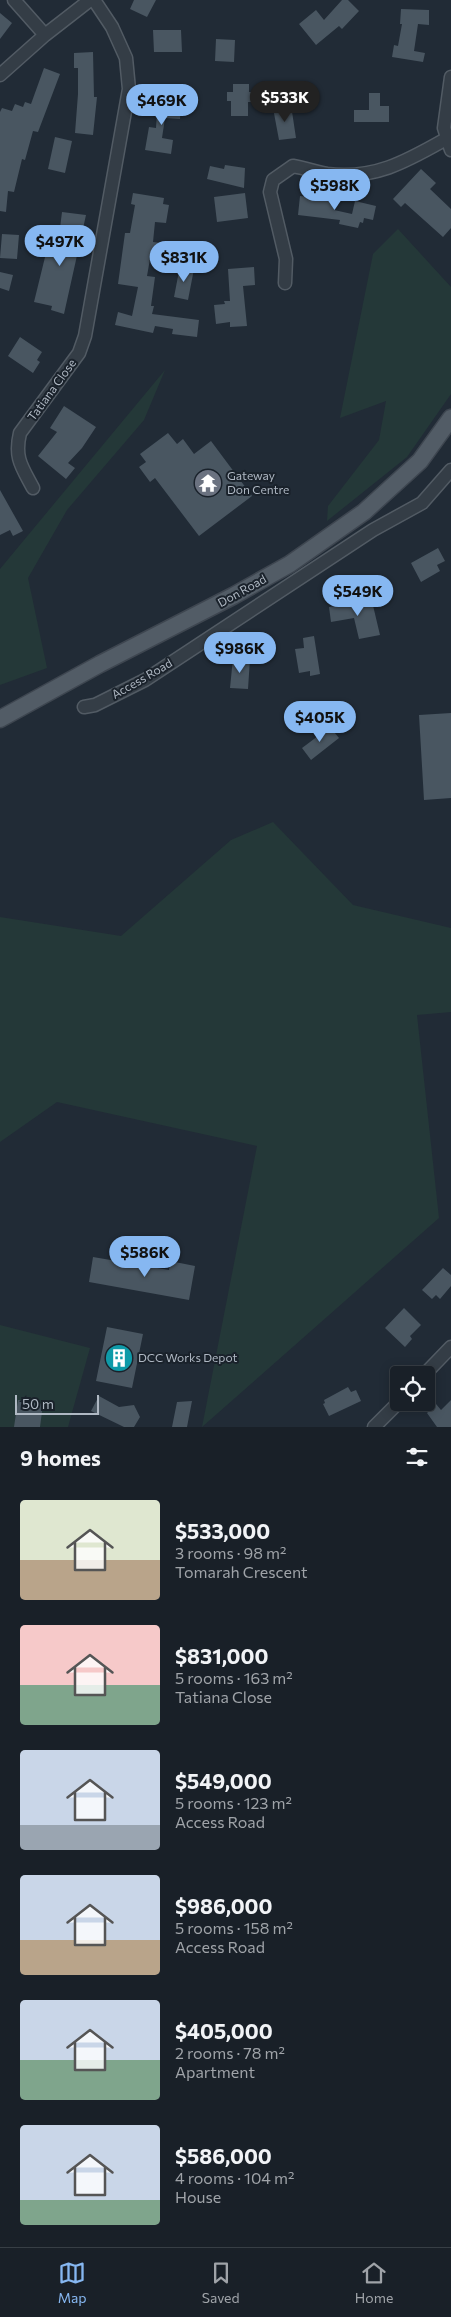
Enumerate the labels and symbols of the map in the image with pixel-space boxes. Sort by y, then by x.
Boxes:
pin: $533K [250,80,320,123]
pin: $469K [127,84,197,126]
pin: $598K [300,168,370,211]
pin: $497K [25,224,95,267]
pin: $831K [149,240,219,283]
street label: Tatiana Close [24,356,78,423]
temple icon: Gateway Don Centre [193,468,223,498]
place label: Gateway Don Centre [227,468,289,496]
street label: Don Road [215,571,268,609]
pin: $549K [323,574,393,617]
pin: $986K [205,632,275,674]
street label: Access Road [109,655,174,701]
pin: $405K [285,700,355,743]
pin: $586K [110,1236,180,1278]
building icon: DCC Works Depot [104,1343,134,1373]
place label: DCC Works Depot [138,1350,238,1364]
scale bar [15,1392,99,1415]

